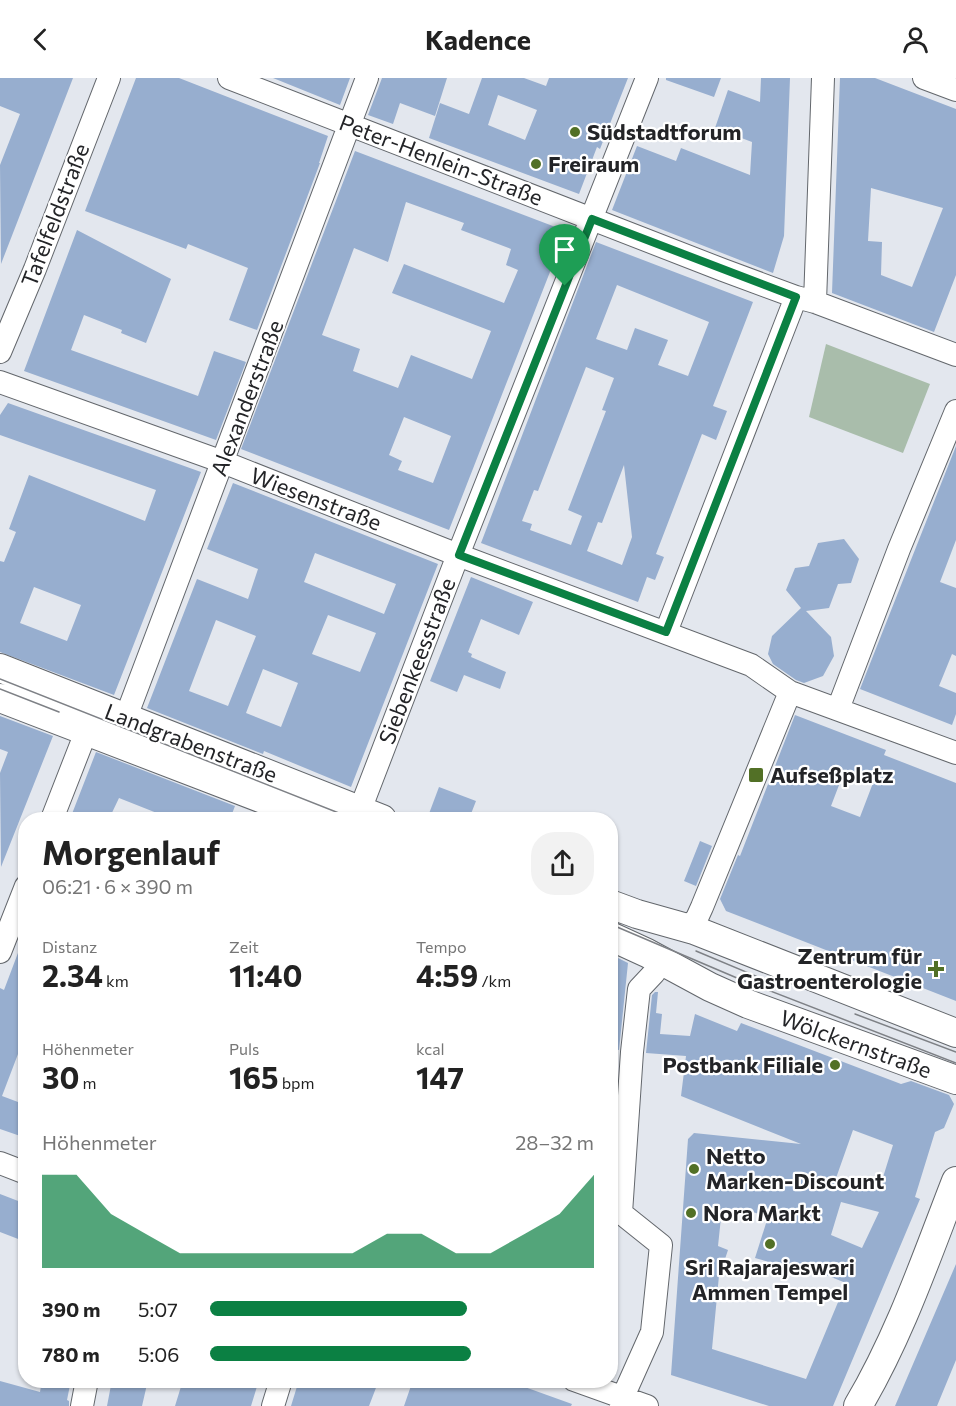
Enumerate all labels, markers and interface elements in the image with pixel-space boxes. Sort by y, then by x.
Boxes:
icon: back [24,23,57,56]
text: Kadence [425,23,531,56]
icon: person [899,23,932,56]
street label: Peter-Henlein-Straße [336,108,547,211]
place label: Südstadtforum [587,118,741,145]
marker: Südstadtforum [568,125,582,139]
street label: Tafelfeldstraße [15,139,94,290]
place label: Freiraum [548,150,639,177]
marker: Freiraum [529,157,543,171]
pin [539,224,590,286]
icon: arrive [548,233,581,266]
street label: Alexanderstraße [204,316,289,480]
street label: Wiesenstraße [247,461,385,536]
street label: Siebenkeesstraße [372,574,461,748]
street label: Landgrabenstraße [101,697,281,788]
place label: Aufseßplatz [770,761,893,788]
marker: Aufseßplatz [747,766,765,784]
text: Morgenlauf [42,831,220,872]
button: share [531,832,594,895]
text: 06:21 · 6 × 390 m [42,874,193,898]
text: Distanz [42,937,97,956]
text: Zeit [229,937,259,956]
text: Tempo [416,937,466,956]
place label: Zentrum für Gastroenterologie [737,942,922,994]
text: 2.34 [42,956,103,993]
text: 11:40 [229,956,302,993]
text: 4:59 [416,956,478,993]
marker: Zentrum für Gastroenterologie [927,960,945,978]
text: km [103,971,129,990]
text: /km [478,971,511,990]
street label: Wölckernstraße [777,1004,935,1083]
text: Höhenmeter [42,1039,134,1058]
text: Puls [229,1039,259,1058]
text: kcal [416,1039,445,1058]
place label: Postbank Filiale [662,1051,823,1078]
text: 30 [42,1058,79,1095]
text: 165 [229,1058,279,1095]
text: 147 [416,1058,464,1095]
marker: Postbank Filiale [828,1058,842,1072]
text: m [79,1073,96,1092]
text: bpm [279,1073,315,1092]
text: Höhenmeter [42,1130,157,1154]
text: 28–32 m [515,1130,594,1154]
place label: Netto Marken-Discount [706,1142,884,1194]
marker: Netto Marken-Discount [687,1162,701,1176]
place label: Nora Markt [703,1199,821,1226]
marker: Nora Markt [684,1206,698,1220]
marker: Sri Rajarajeswari Ammen Tempel [763,1237,777,1251]
place label: Sri Rajarajeswari Ammen Tempel [685,1253,855,1305]
text: 390 m [42,1297,101,1321]
text: 5:07 [138,1297,178,1321]
text: 780 m [42,1342,100,1366]
text: 5:06 [138,1342,179,1366]

